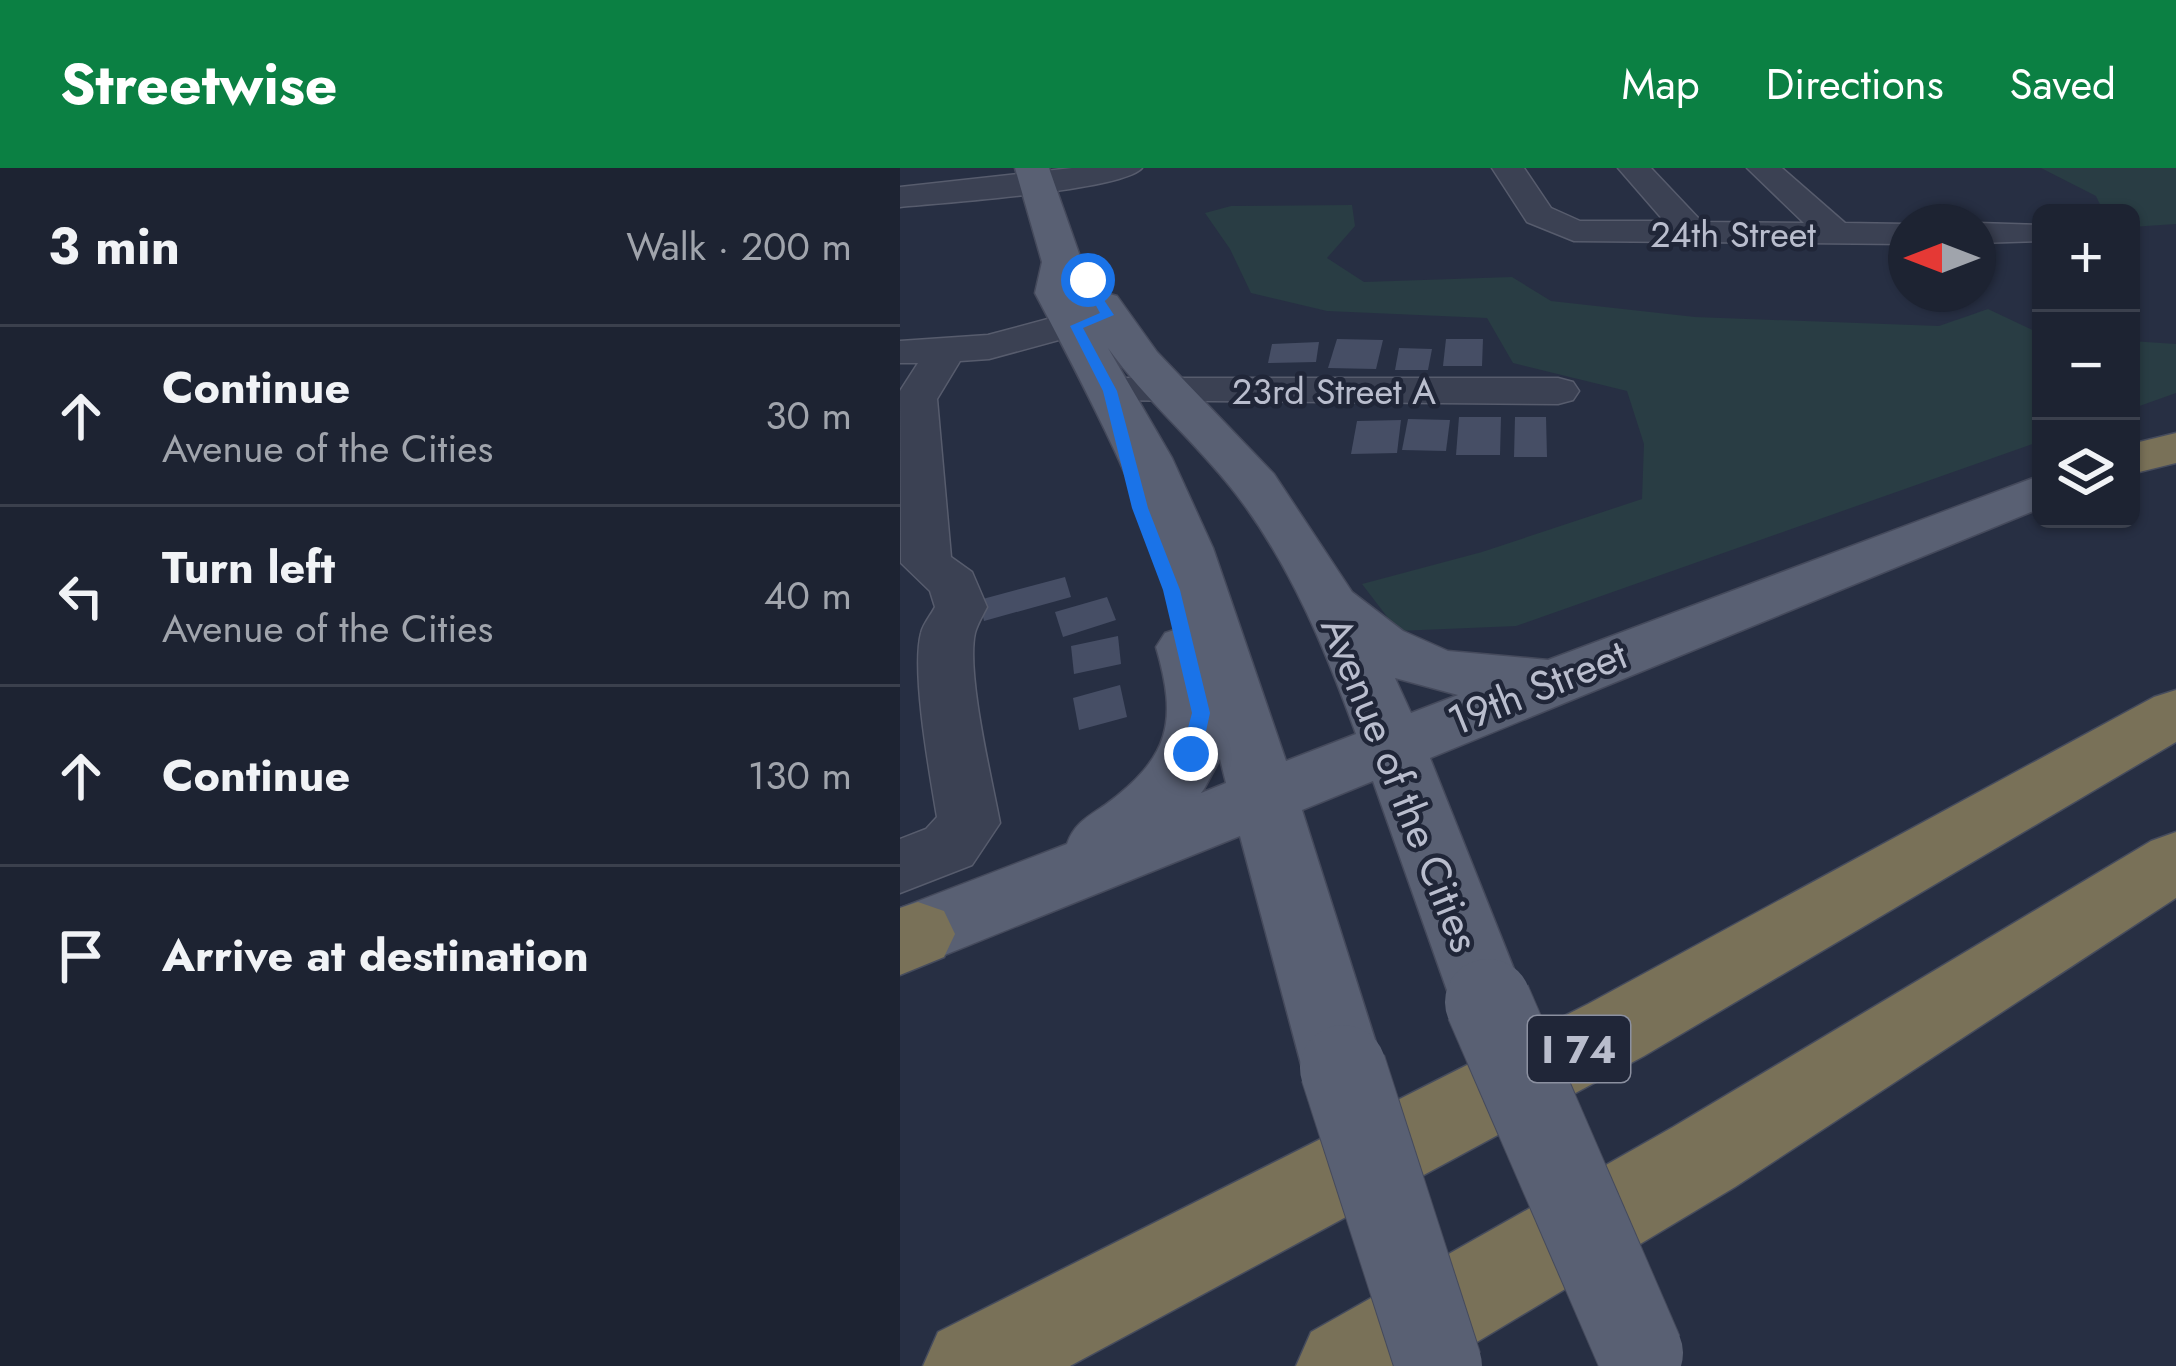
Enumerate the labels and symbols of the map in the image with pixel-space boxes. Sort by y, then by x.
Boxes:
north arrow [1888,204,1996,312]
street label: 24th Street [1650,208,1816,260]
route start [1061,253,1115,307]
street label: 23rd Street A [1232,365,1436,417]
street label: Avenue of the Cities [1305,607,1496,961]
street label: 19th Street [1439,624,1636,751]
route end [1164,727,1218,781]
road number: I 74 [1528,1016,1630,1082]

